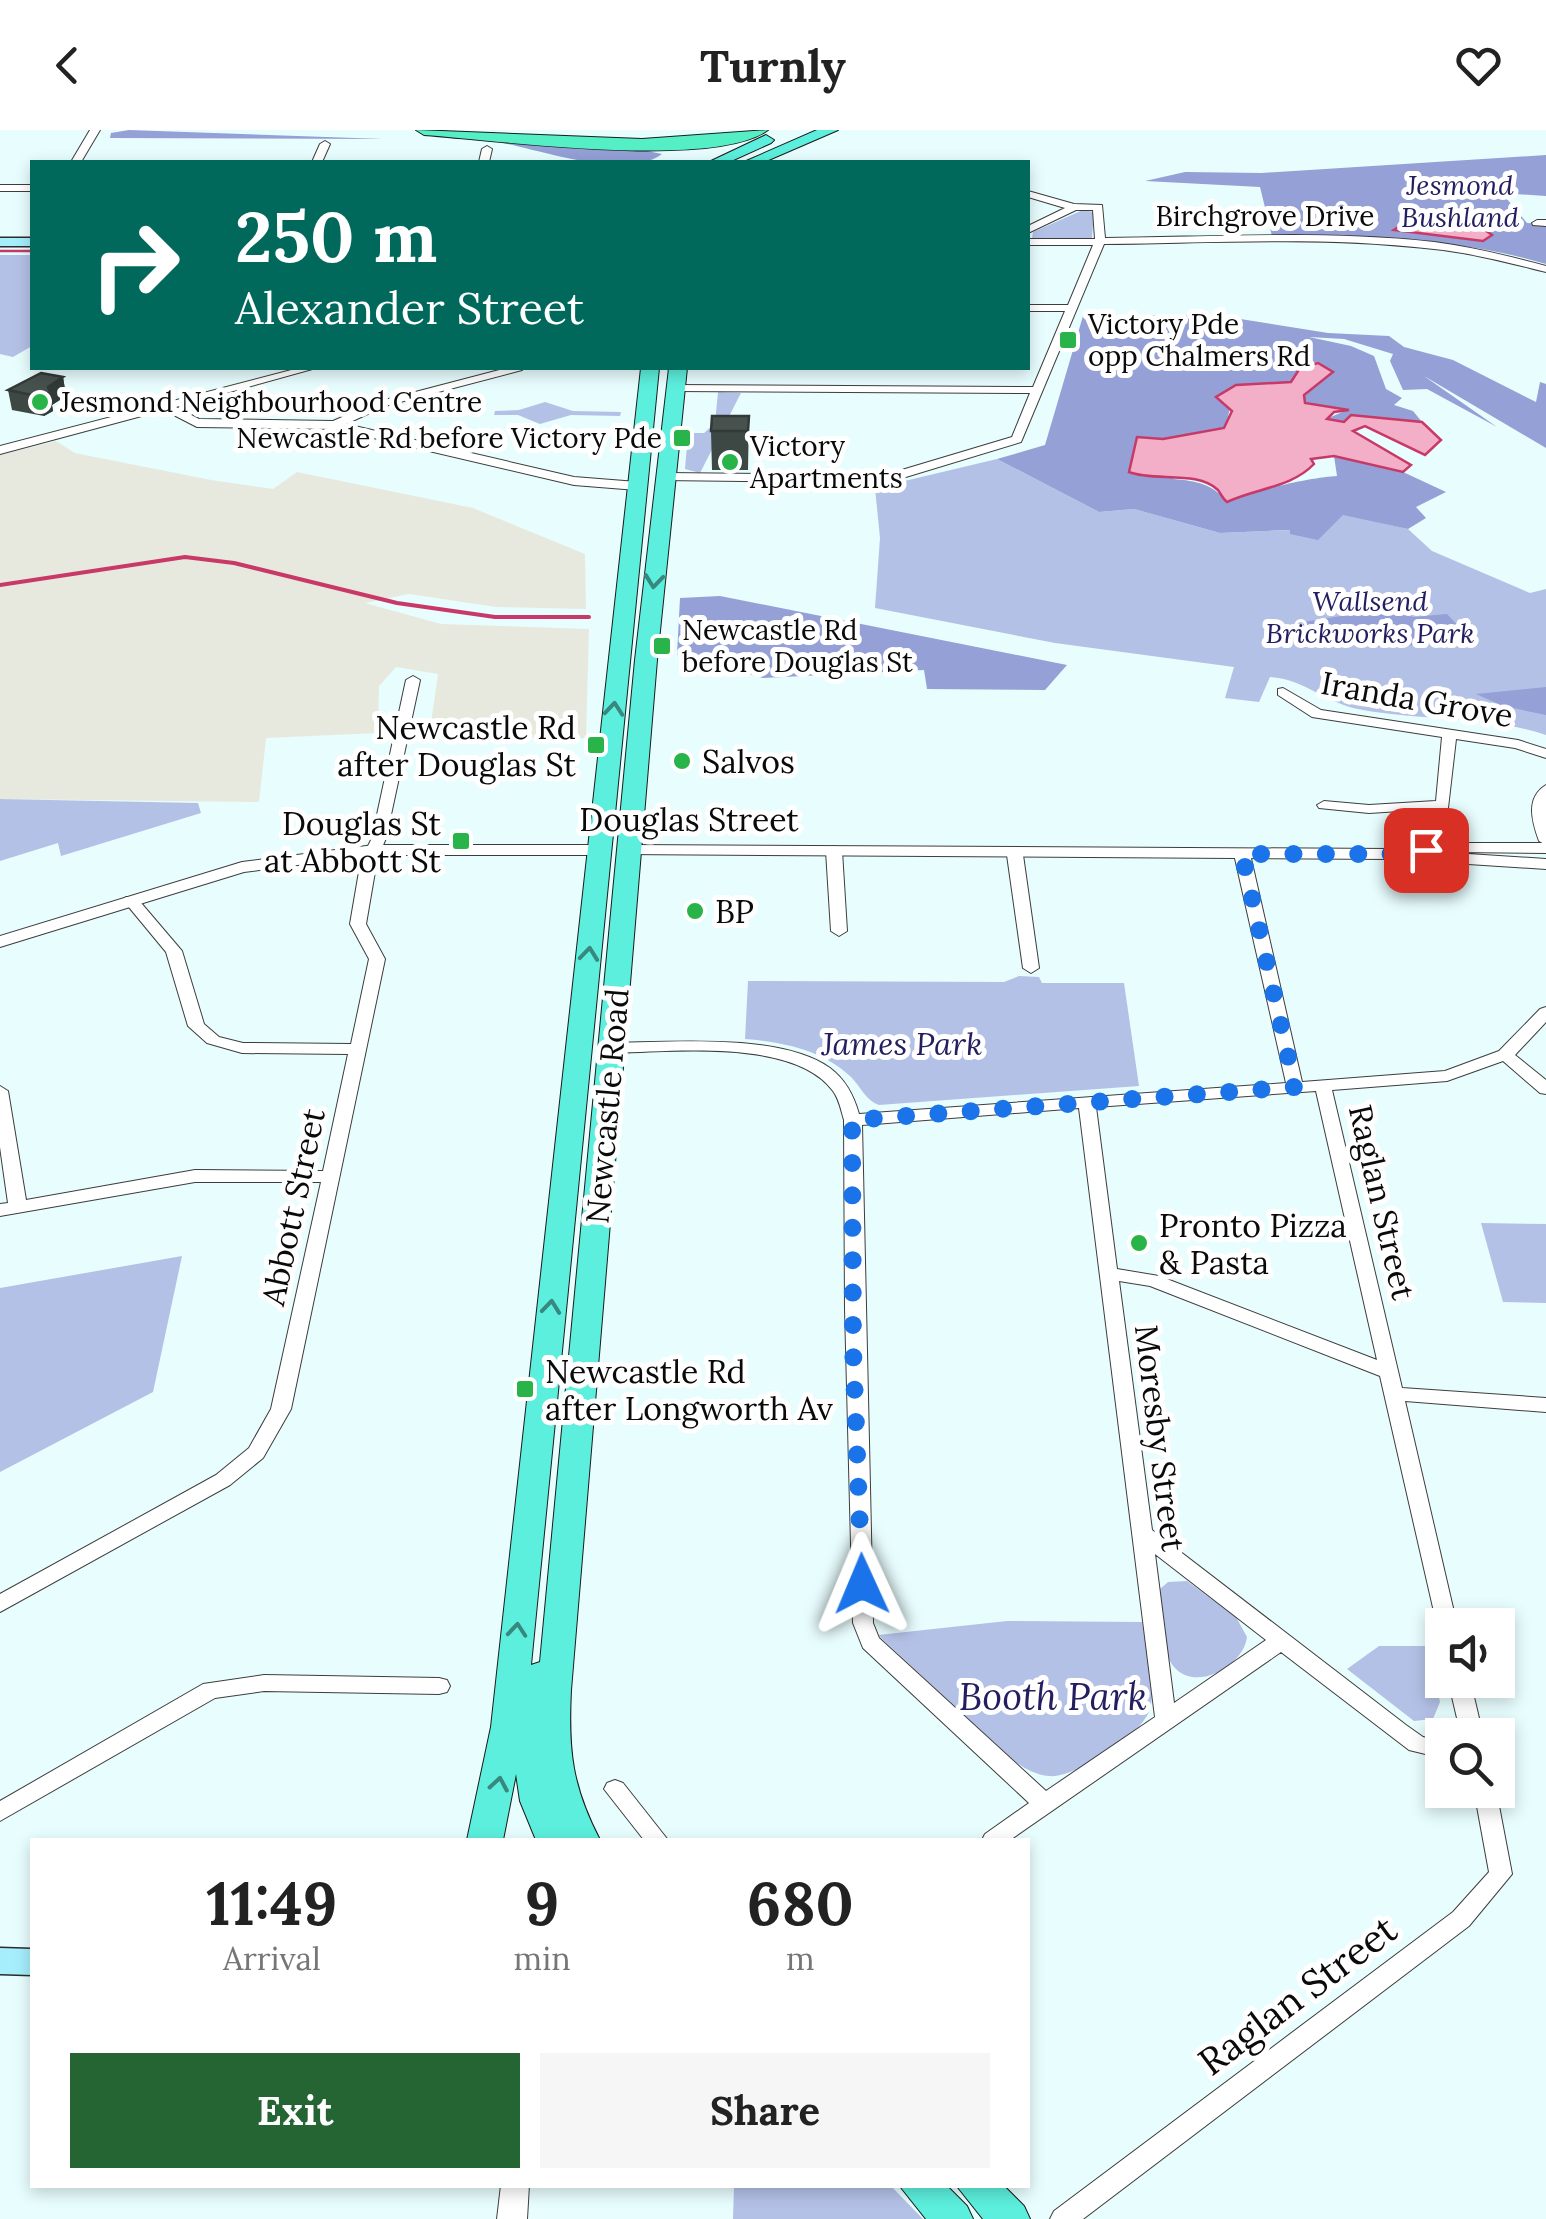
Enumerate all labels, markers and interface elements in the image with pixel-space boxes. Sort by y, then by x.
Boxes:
text: Turnly [700,37,846,94]
icon: back [40,38,95,93]
icon: heart [1451,38,1506,93]
park label: Jesmond Bushland [1401,167,1519,235]
text: 250 m [235,192,437,281]
street label: Birchgrove Drive [1156,198,1374,234]
icon: right [70,200,200,330]
text: Alexander Street [235,279,584,336]
place label: Victory Pde opp Chalmers Rd [1087,306,1310,374]
marker: Victory Pde opp Chalmers Rd [1057,329,1079,351]
place label: Jesmond Neighbourhood Centre [59,384,482,420]
marker: Jesmond Neighbourhood Centre [29,391,51,413]
place label: Newcastle Rd before Victory Pde [236,420,662,456]
marker: Newcastle Rd before Victory Pde [671,427,693,449]
place label: Victory Apartments [749,428,903,496]
marker: Victory Apartments [719,451,741,473]
one-way arrow [644,573,665,589]
park label: Wallsend Brickworks Park [1265,583,1475,651]
place label: Newcastle Rd before Douglas St [682,612,913,680]
marker: Newcastle Rd before Douglas St [651,635,673,657]
street label: Iranda Grove [1318,662,1516,736]
one-way arrow [602,701,624,717]
place label: Newcastle Rd after Douglas St [337,707,577,785]
marker: Newcastle Rd after Douglas St [585,734,607,756]
place label: Salvos [702,741,795,782]
marker: Salvos [671,750,693,772]
street label: Douglas Street [579,799,799,840]
place label: Douglas St at Abbott St [264,803,442,881]
pin [1384,808,1469,893]
icon: arrive [1399,823,1454,878]
marker: Douglas St at Abbott St [450,830,472,852]
place label: BP [715,891,754,932]
marker: BP [684,900,706,922]
one-way arrow [578,945,600,961]
street label: Newcastle Road [576,987,638,1225]
park label: James Park [820,1023,983,1064]
street label: Raglan Street [1340,1101,1424,1304]
street label: Abbott Street [252,1104,334,1310]
place label: Pronto Pizza & Pasta [1159,1205,1347,1283]
marker: Pronto Pizza & Pasta [1128,1232,1150,1254]
one-way arrow [540,1298,561,1314]
street label: Moresby Street [1126,1322,1194,1554]
place label: Newcastle Rd after Longworth Av [545,1351,834,1429]
marker: Newcastle Rd after Longworth Av [514,1378,536,1400]
position arrow [810,1532,914,1636]
map controls [1425,1608,1515,1808]
button: sound [1425,1608,1515,1698]
one-way arrow [506,1622,527,1638]
park label: Booth Park [959,1672,1147,1720]
button: search [1425,1718,1515,1808]
one-way arrow [488,1776,509,1792]
text: 11:49 [206,1865,337,1941]
text: 9 [525,1865,559,1941]
text: 680 [747,1865,854,1941]
street label: Raglan Street [1188,1905,1407,2086]
text: Arrival [223,1938,321,1979]
text: min [514,1938,571,1979]
text: m [786,1938,815,1979]
button: Exit [70,2053,520,2168]
button: Share [540,2053,990,2168]

